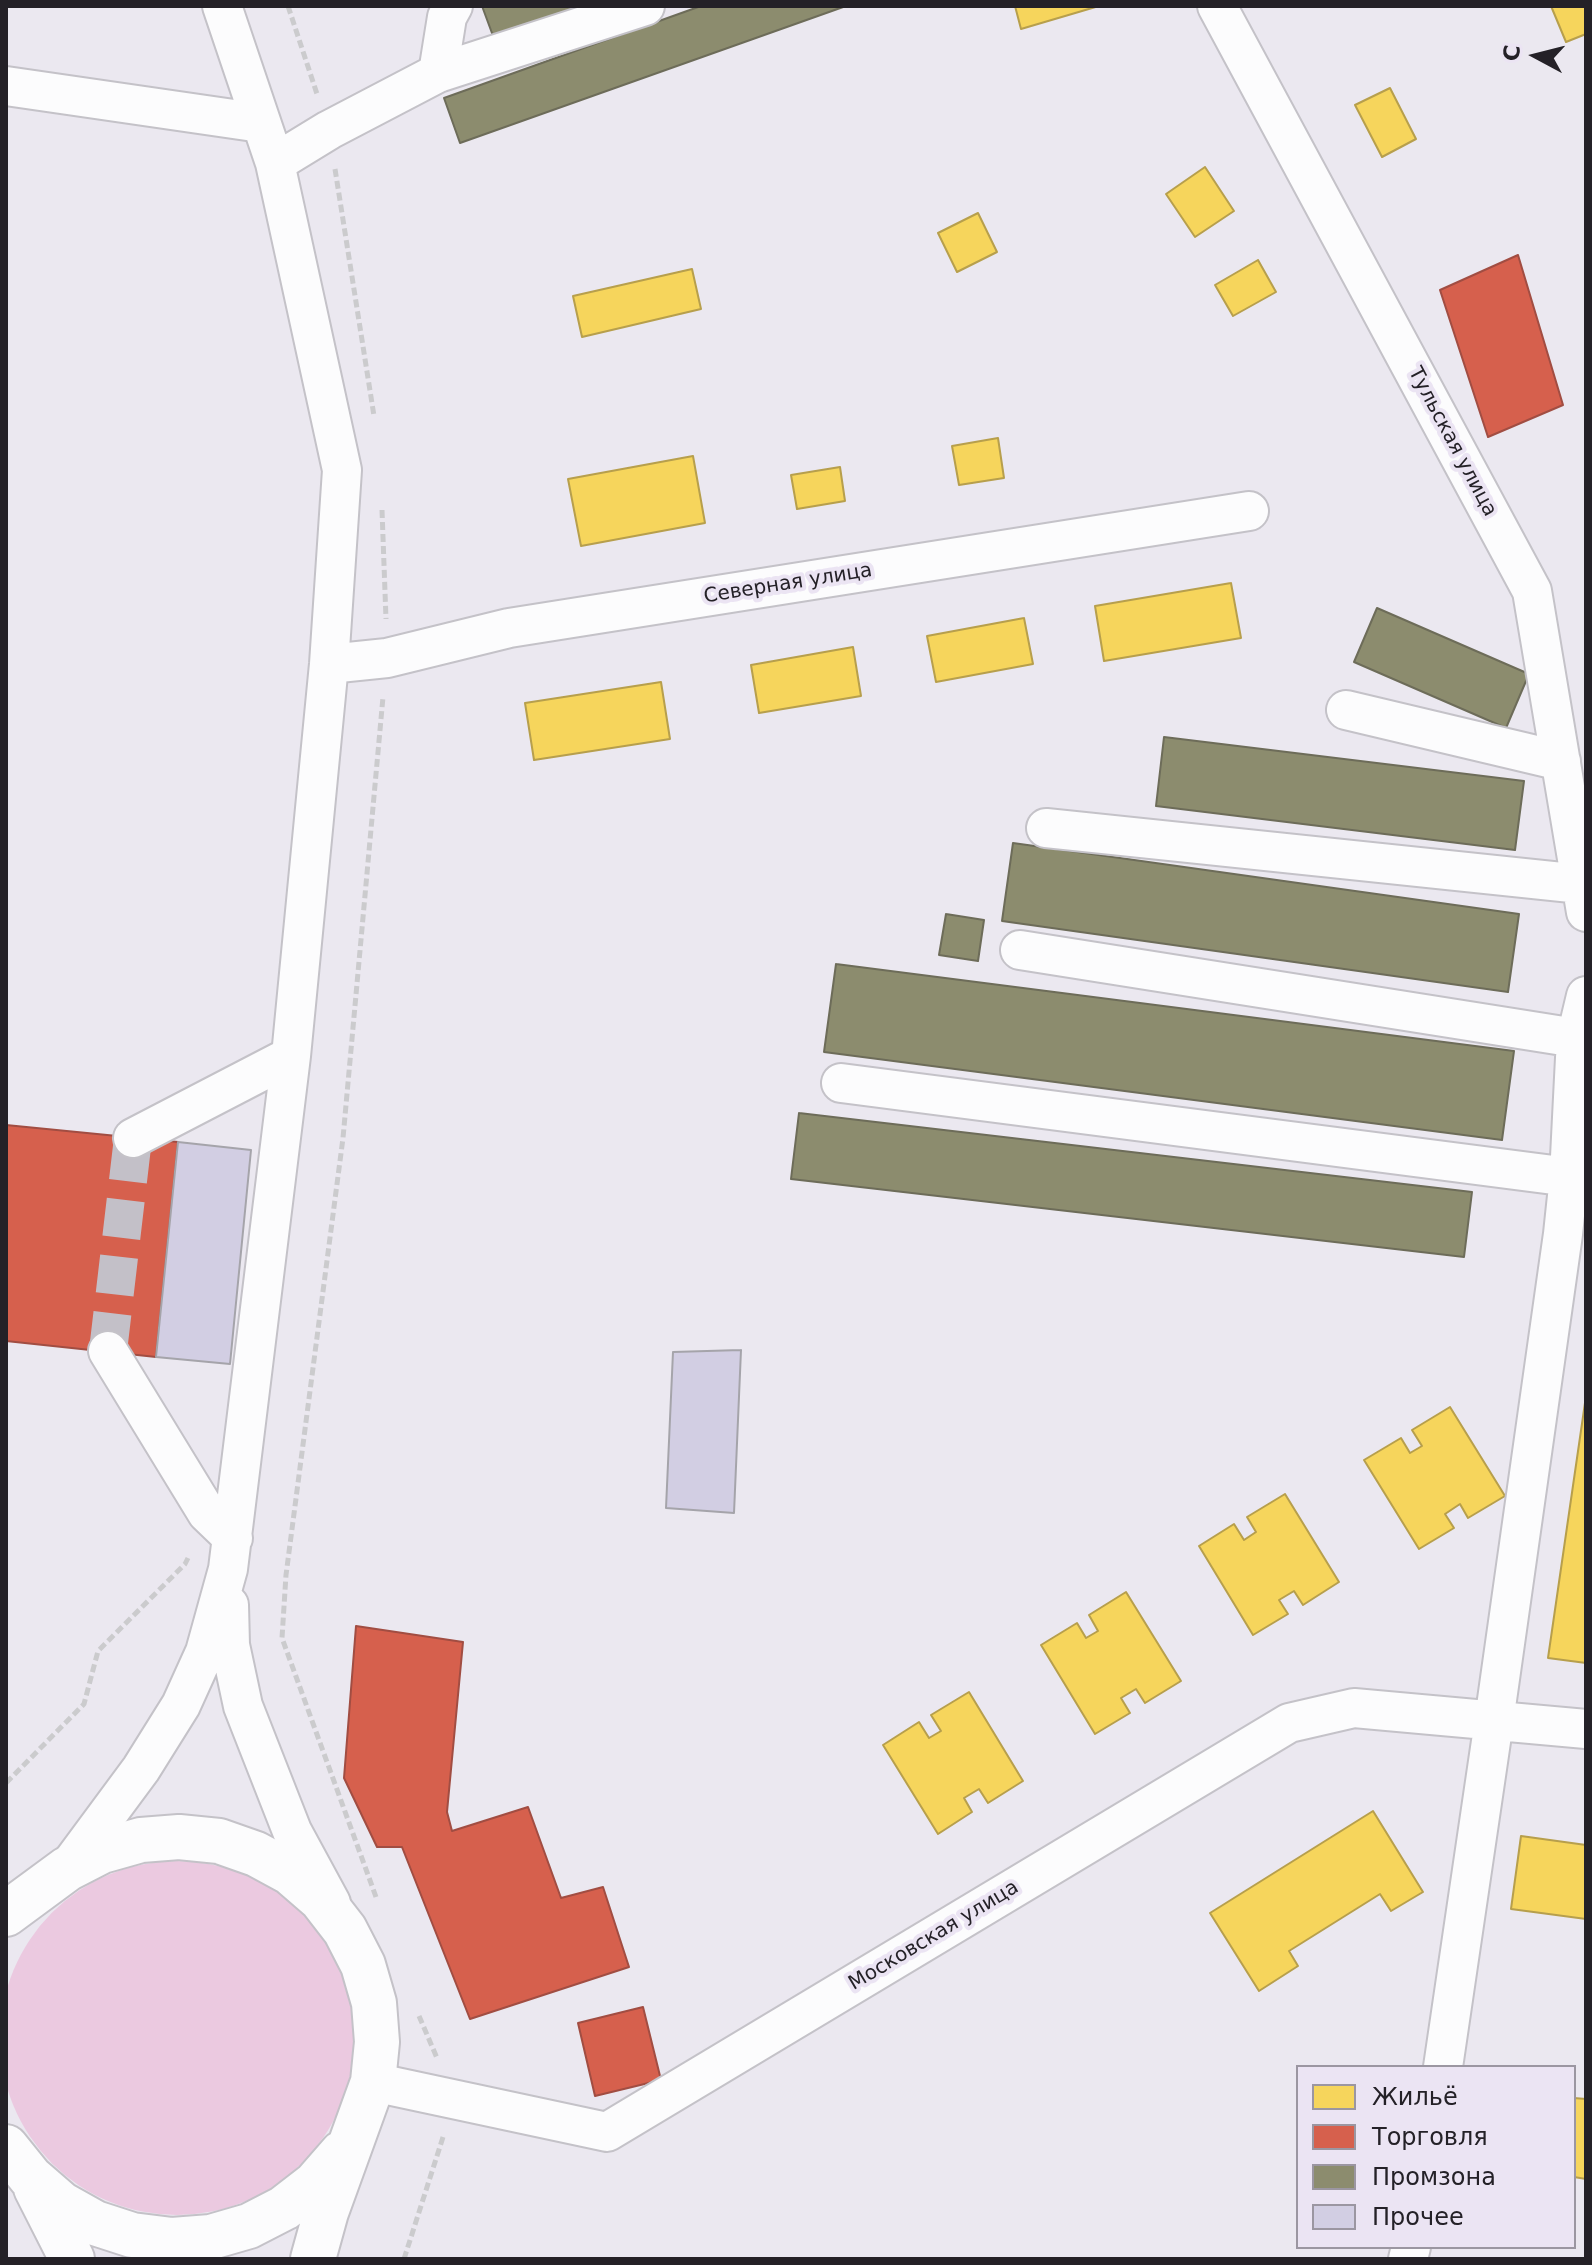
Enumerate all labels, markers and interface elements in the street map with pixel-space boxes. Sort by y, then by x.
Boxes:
north arrow [1496,16,1576,96]
text: С [1498,43,1525,63]
street label: Тульская улица [1402,363,1502,521]
street label: Северная улица [702,559,874,609]
street label: Московская улица [845,1876,1023,1996]
legend [1296,2065,1576,2249]
text: Жильё [1372,2083,1458,2111]
text: Торговля [1372,2123,1488,2151]
text: Промзона [1372,2163,1496,2191]
text: Прочее [1372,2203,1464,2231]

